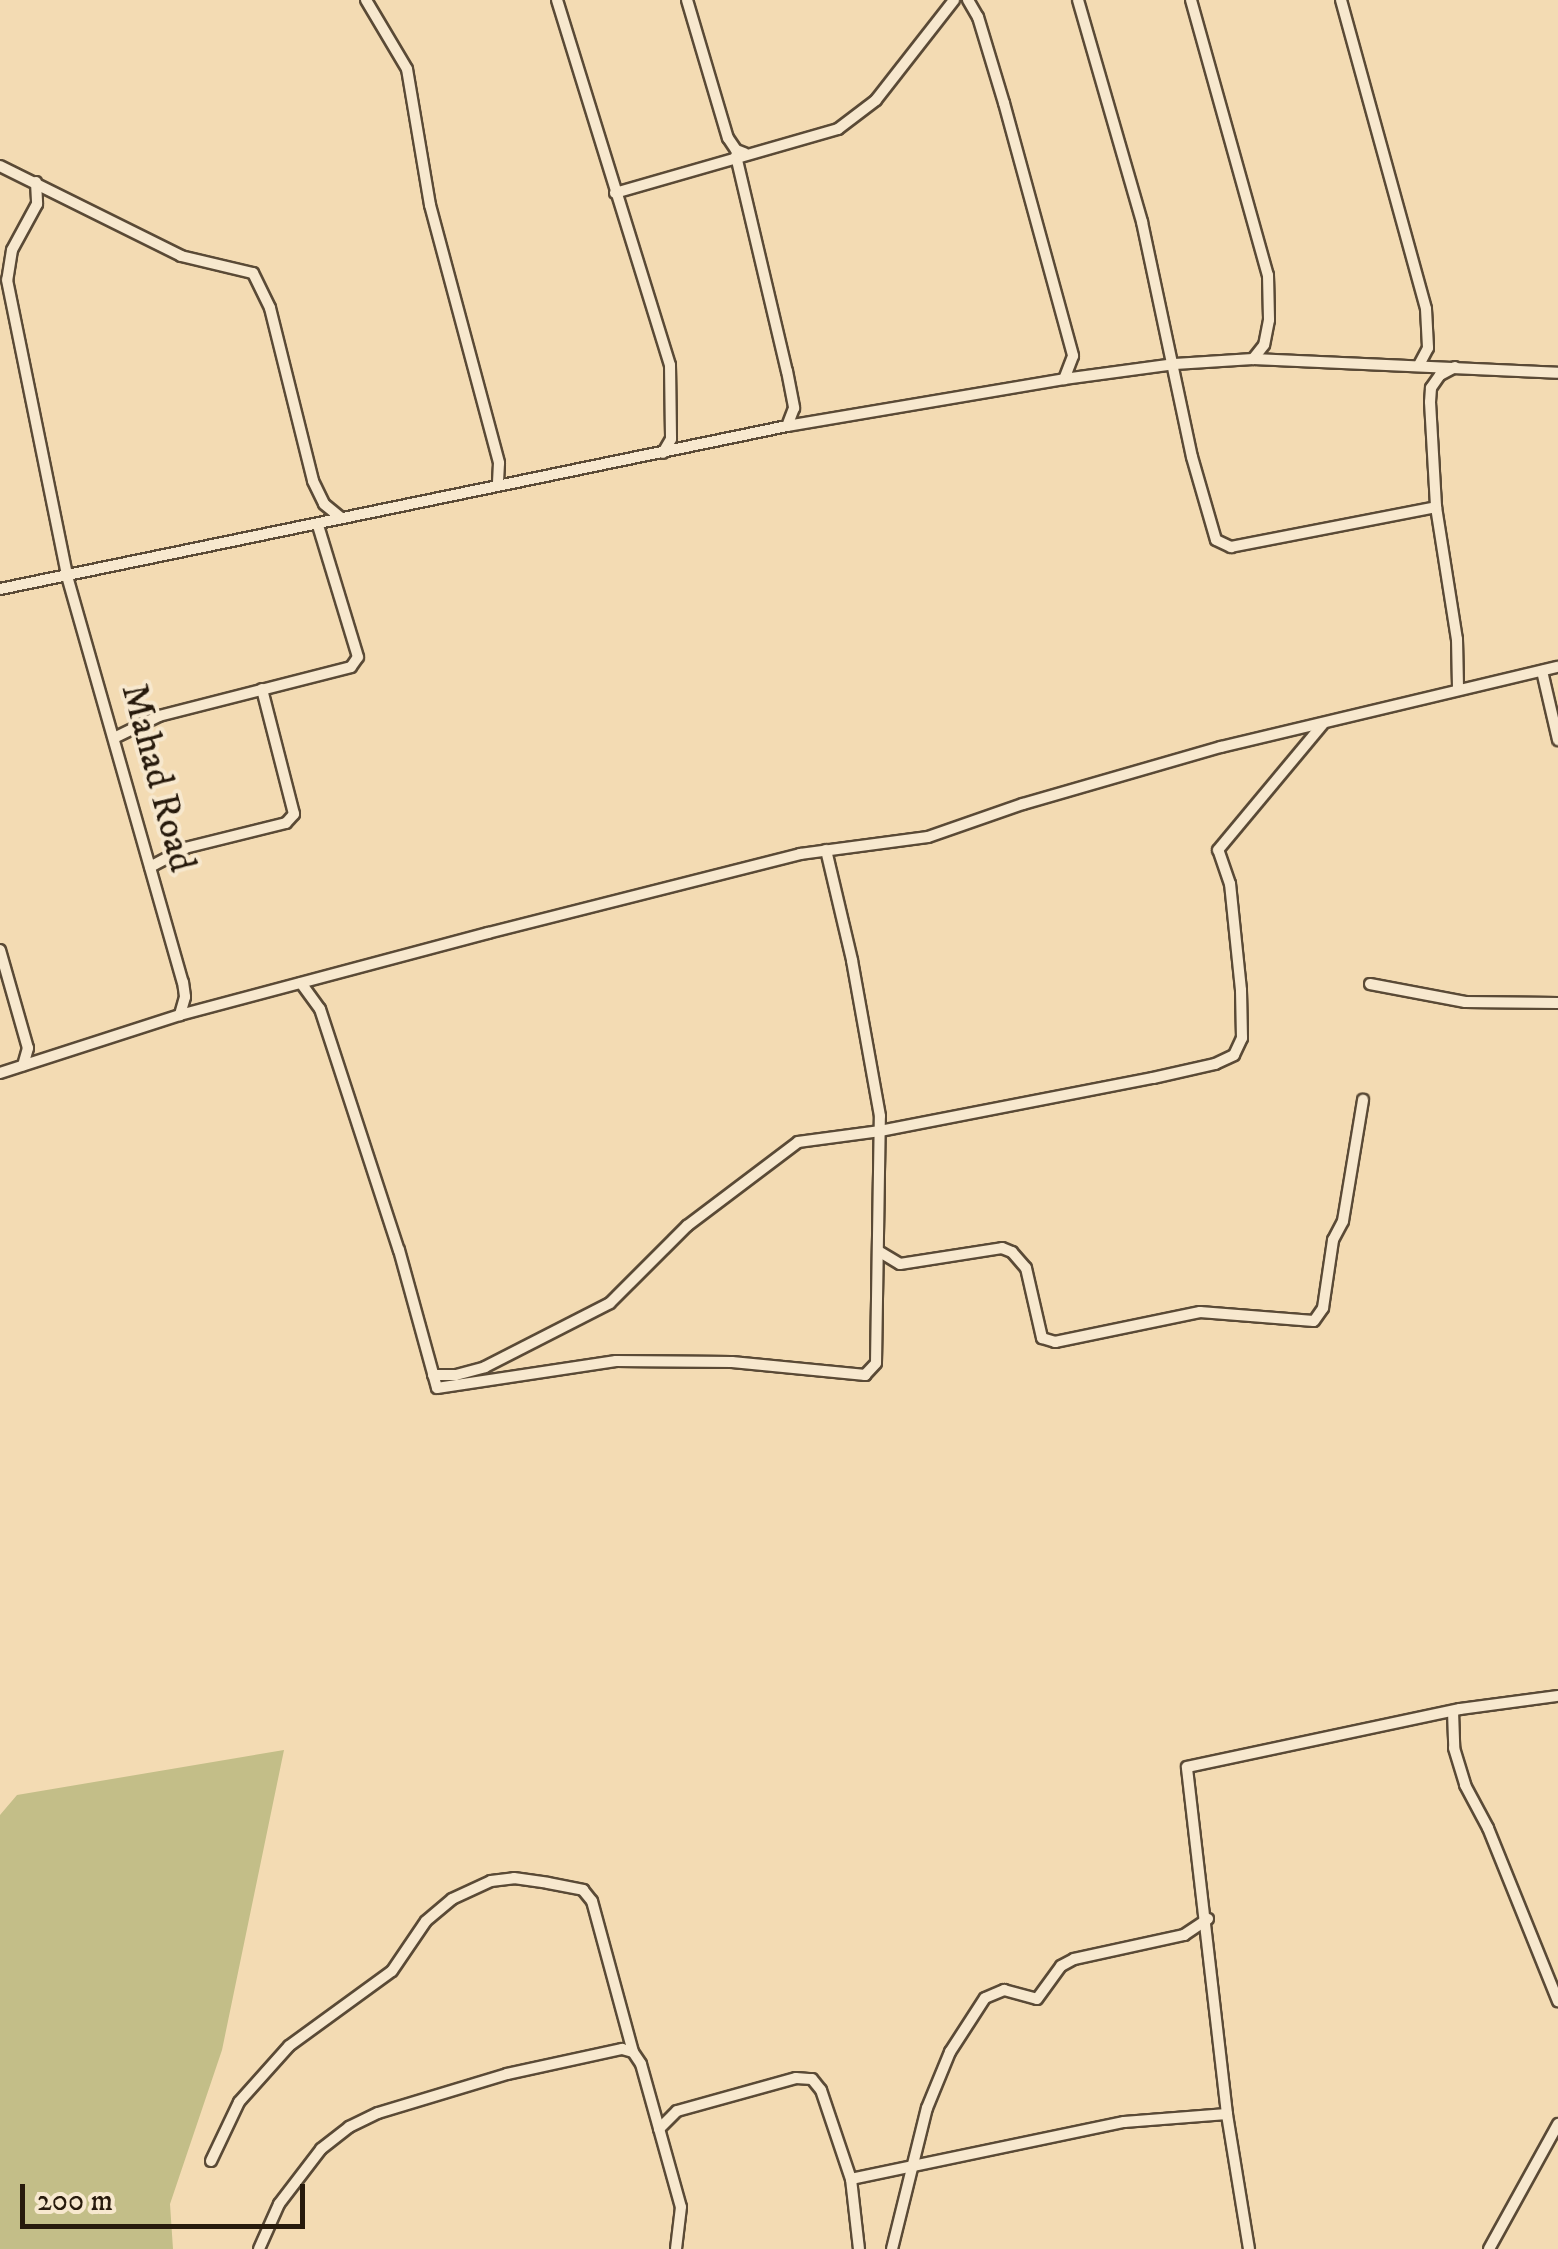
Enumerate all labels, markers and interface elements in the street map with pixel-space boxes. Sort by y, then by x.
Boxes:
street label: Mahad Road [110,679,204,877]
scale bar [25,2164,310,2226]
text: 200 m [37,2183,113,2220]

